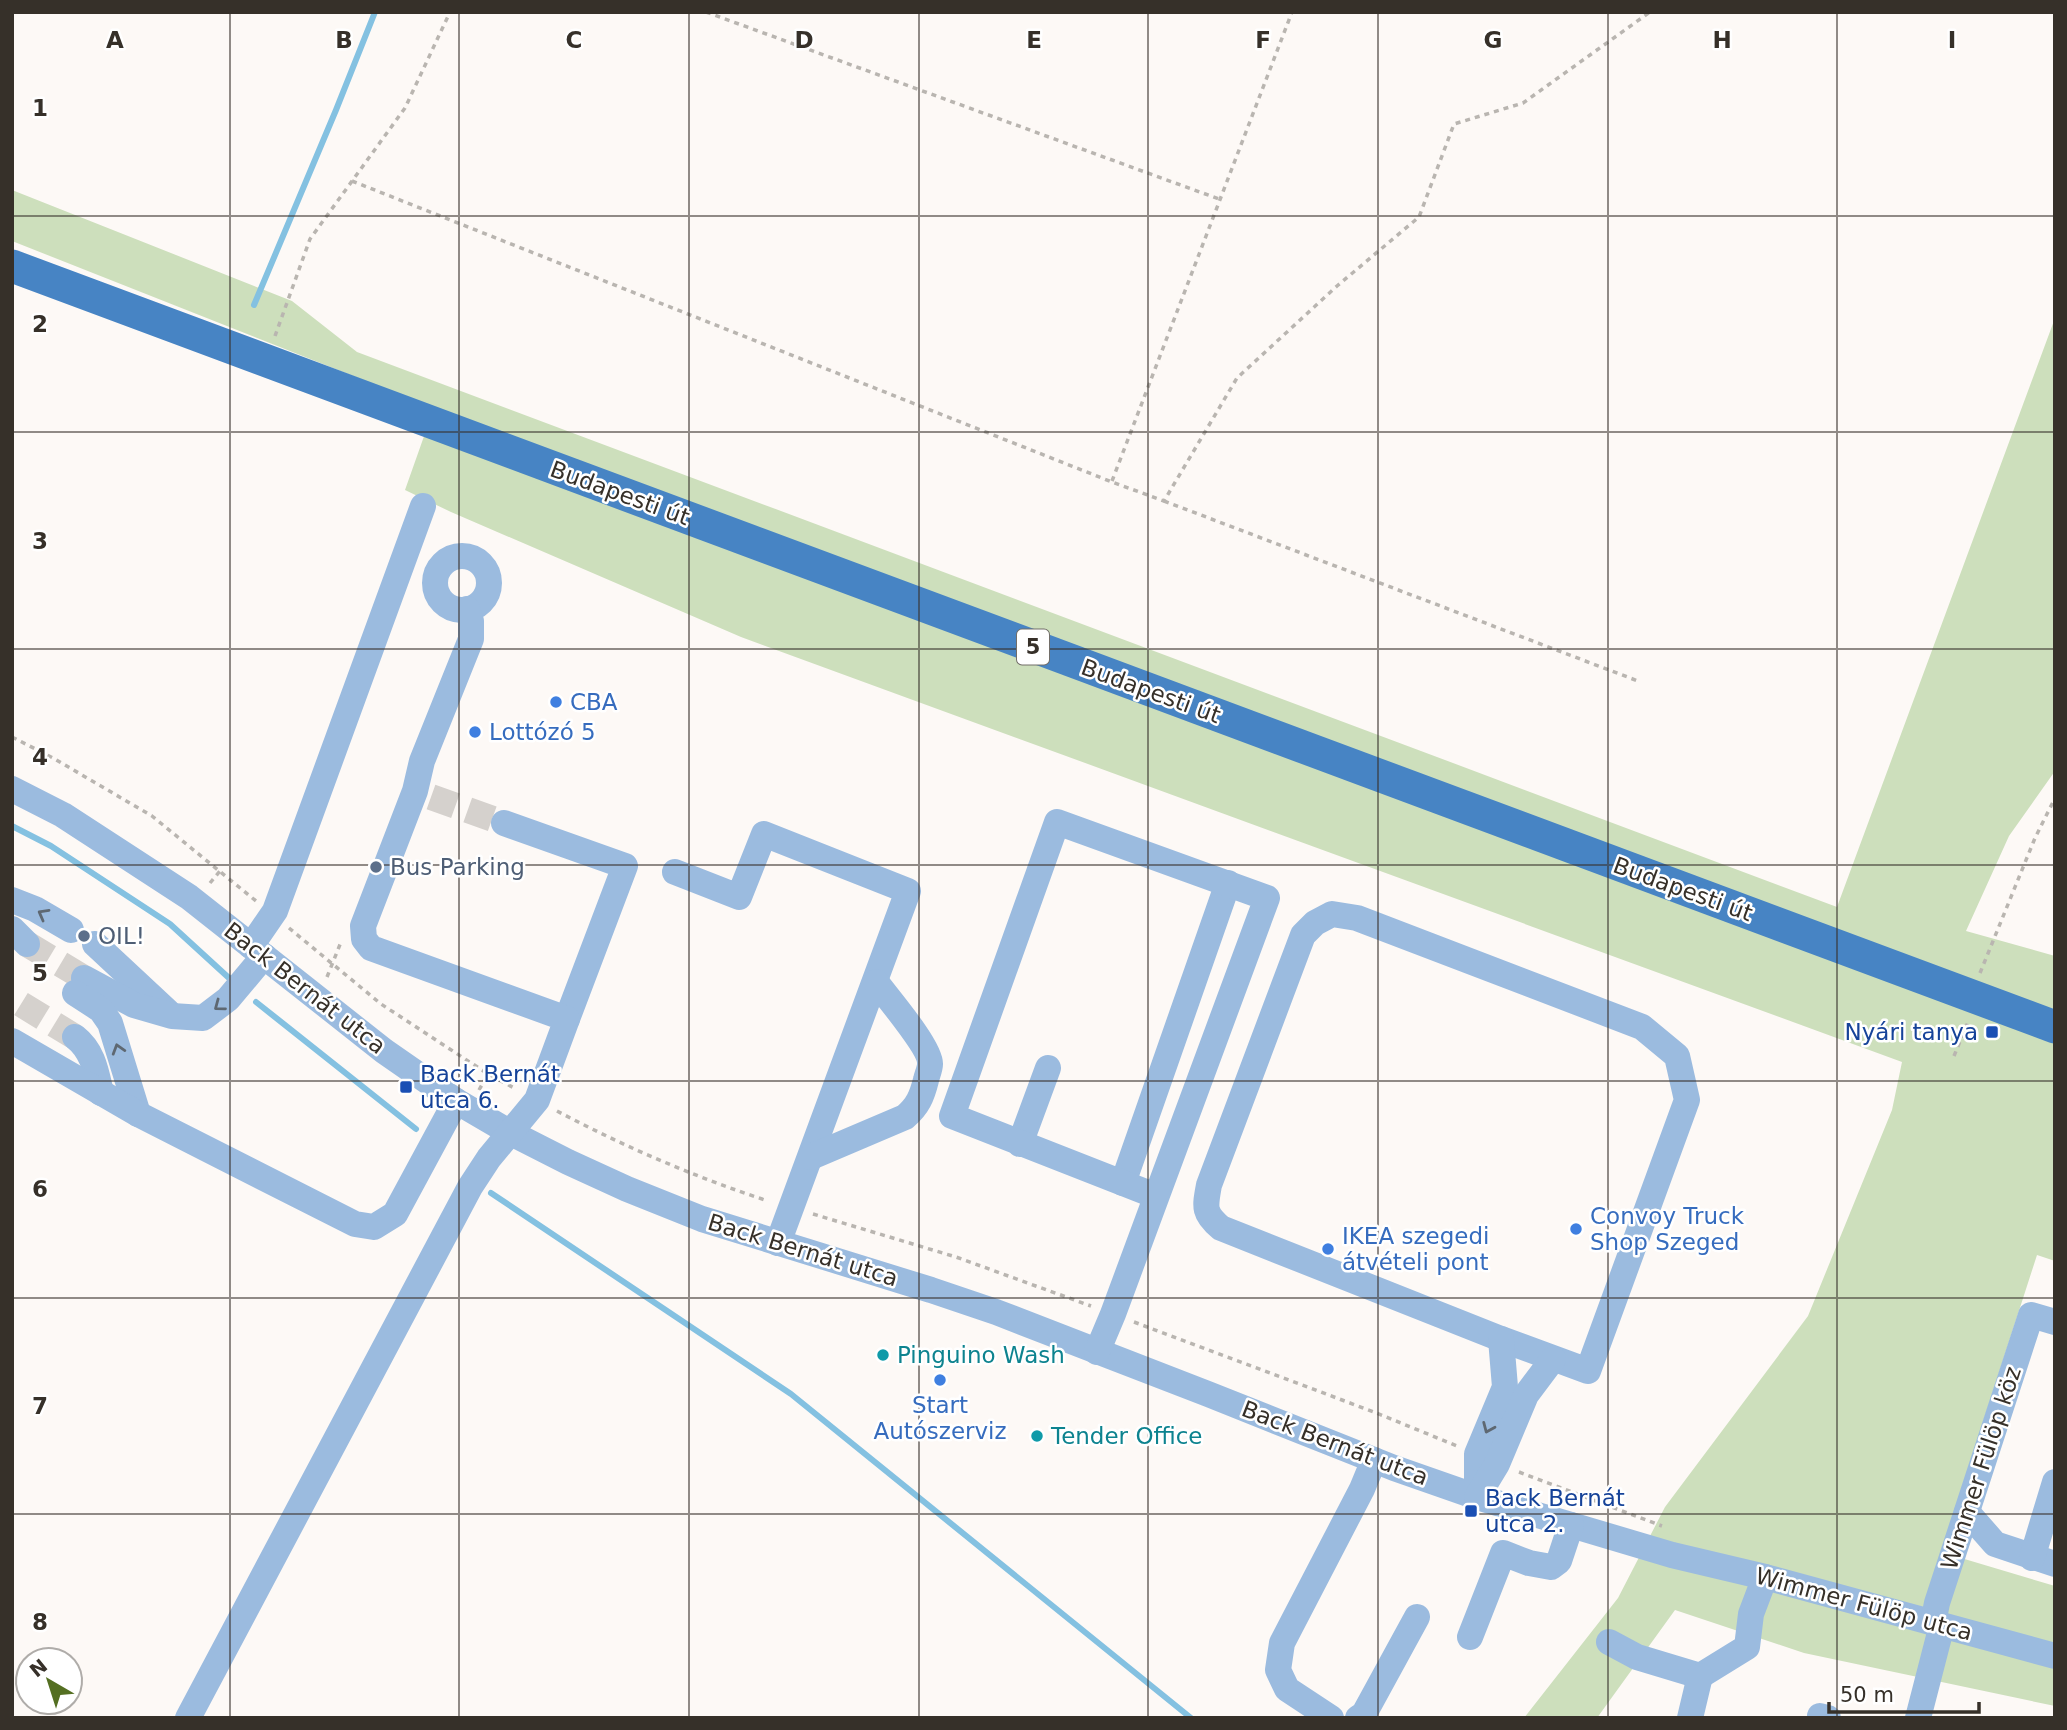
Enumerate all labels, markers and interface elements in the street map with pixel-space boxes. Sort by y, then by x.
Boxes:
text: A [106,27,124,53]
text: B [335,27,353,53]
text: C [566,27,582,53]
text: D [794,27,814,53]
text: E [1026,27,1042,53]
text: F [1255,27,1271,53]
text: G [1484,27,1502,53]
text: H [1712,27,1732,53]
text: I [1948,27,1956,53]
text: 1 [32,95,48,121]
text: 2 [32,311,48,337]
street label: Budapesti út [547,456,693,530]
text: 3 [32,528,48,554]
road number: 5 [1017,630,1049,664]
street label: Budapesti út [1078,654,1224,728]
place label: CBA [570,689,618,715]
marker: CBA [548,694,564,710]
place label: Lottózó 5 [489,719,596,745]
marker: Lottózó 5 [467,724,483,740]
text: 4 [32,744,48,770]
street label: Budapesti út [1610,852,1756,926]
place label: Bus Parking [390,854,525,880]
marker: Bus Parking [368,859,384,875]
one-way arrow [37,909,50,922]
street label: Back Bernát utca [219,917,391,1059]
place label: OIL! [98,923,145,949]
marker: OIL! [76,928,92,944]
text: 5 [32,960,48,986]
one-way arrow [214,998,226,1010]
place label: Nyári tanya [1845,1019,1978,1045]
marker: Nyári tanya [1984,1024,2000,1040]
one-way arrow [112,1043,127,1055]
place label: Back Bernát utca 6. [420,1061,560,1113]
marker: Back Bernát utca 6. [398,1079,414,1095]
text: 6 [32,1176,48,1202]
place label: Convoy Truck Shop Szeged [1590,1203,1745,1255]
street label: Back Bernát utca [705,1209,901,1291]
marker: Convoy Truck Shop Szeged [1568,1221,1584,1237]
place label: IKEA szegedi átvételi pont [1342,1223,1489,1275]
marker: IKEA szegedi átvételi pont [1320,1241,1336,1257]
place label: Pinguino Wash [897,1342,1065,1368]
marker: Pinguino Wash [875,1347,891,1363]
street label: Wimmer Fülöp köz [1936,1363,2026,1573]
marker: Start Autószerviz [932,1372,948,1388]
place label: Start Autószerviz [873,1392,1007,1444]
text: 7 [32,1393,48,1419]
street label: Back Bernát utca [1238,1395,1432,1491]
one-way arrow [1482,1421,1496,1433]
place label: Tender Office [1050,1423,1203,1449]
marker: Tender Office [1029,1428,1045,1444]
place label: Back Bernát utca 2. [1485,1485,1625,1537]
marker: Back Bernát utca 2. [1463,1503,1479,1519]
street label: Wimmer Fülöp utca [1753,1563,1975,1645]
text: 8 [32,1609,48,1635]
north arrow [14,1646,84,1716]
text: N [25,1654,51,1681]
scale bar [1829,1670,1980,1714]
text: 50 m [1840,1683,1894,1707]

